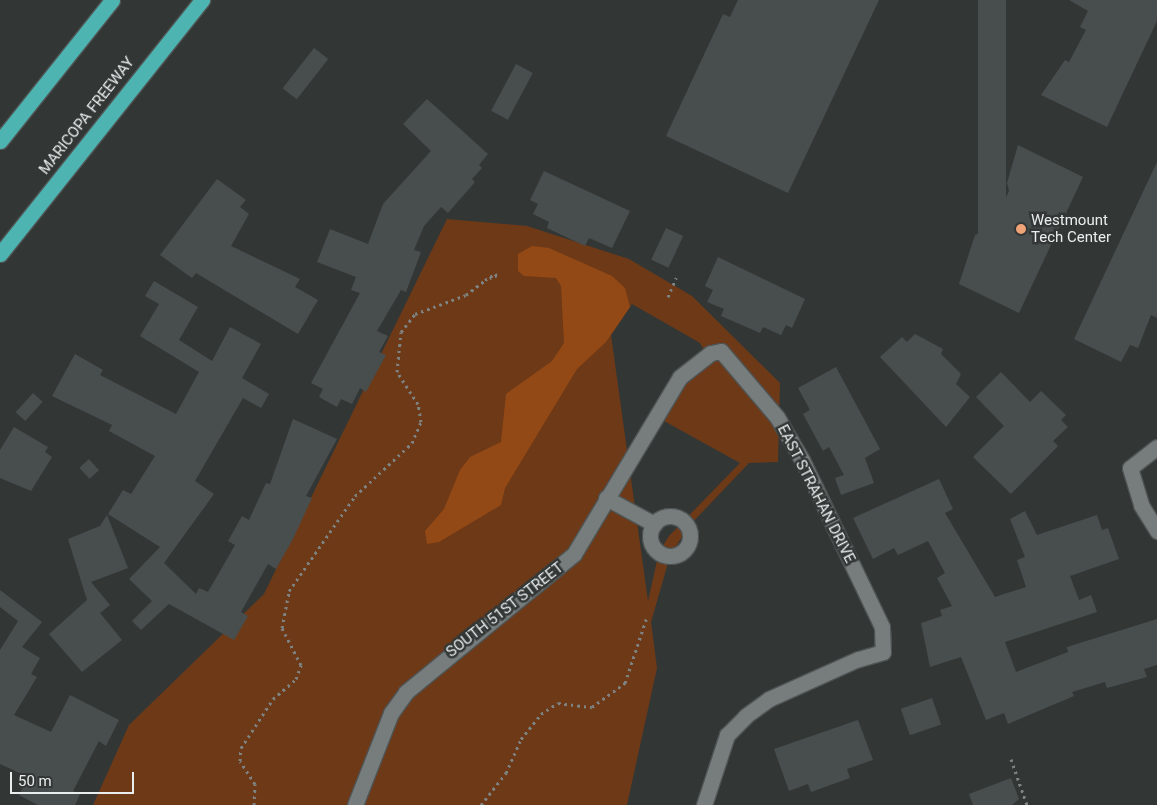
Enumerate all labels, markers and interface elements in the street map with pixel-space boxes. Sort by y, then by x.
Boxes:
street label: MARICOPA FREEWAY [36,54,138,178]
place label: Westmount Tech Center [1031,211,1111,246]
marker: Westmount Tech Center [1015,223,1027,235]
street label: EAST STRAHAN DRIVE [773,422,859,566]
street label: SOUTH 51ST STREET [443,559,567,661]
scale bar [12,762,136,794]
text: 50 m [18,772,52,790]

